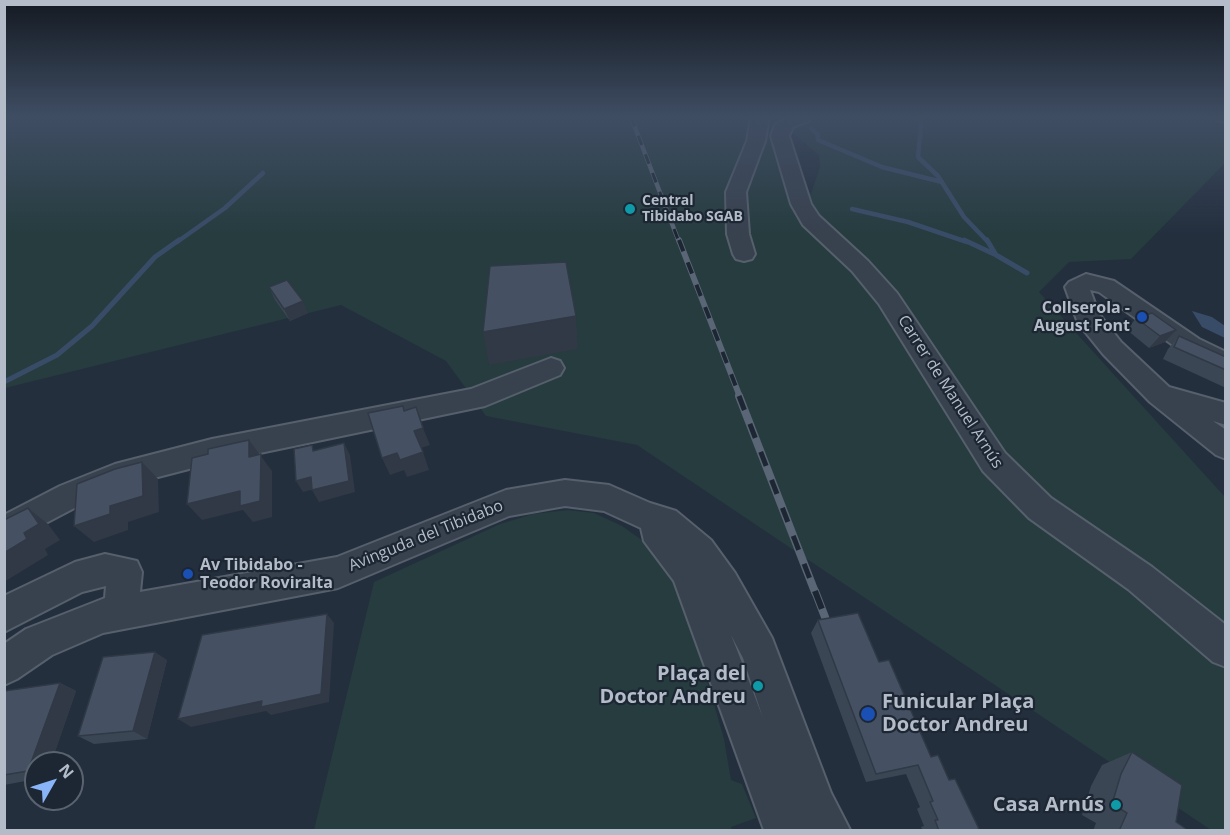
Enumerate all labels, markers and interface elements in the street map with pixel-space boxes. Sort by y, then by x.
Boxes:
place label: Central Tibidabo SGAB [642,193,743,226]
marker: Central Tibidabo SGAB [623,202,637,216]
place label: Collserola - August Font [1034,298,1130,336]
marker: Collserola - August Font [1135,310,1149,324]
street label: Carrer de Manuel Arnús [893,312,1007,472]
street label: Avinguda del Tibidabo [346,496,506,576]
place label: Av Tibidabo - Teodor Roviralta [200,555,333,593]
marker: Av Tibidabo - Teodor Roviralta [181,567,195,581]
place label: Plaça del Doctor Andreu [600,662,746,709]
marker: Plaça del Doctor Andreu [751,679,765,693]
place label: Funicular Plaça Doctor Andreu [882,690,1034,737]
marker: Funicular Plaça Doctor Andreu [859,705,877,723]
north arrow [24,751,84,811]
text: N [54,759,79,783]
place label: Casa Arnús [993,793,1104,817]
marker: Casa Arnús [1109,798,1123,812]

